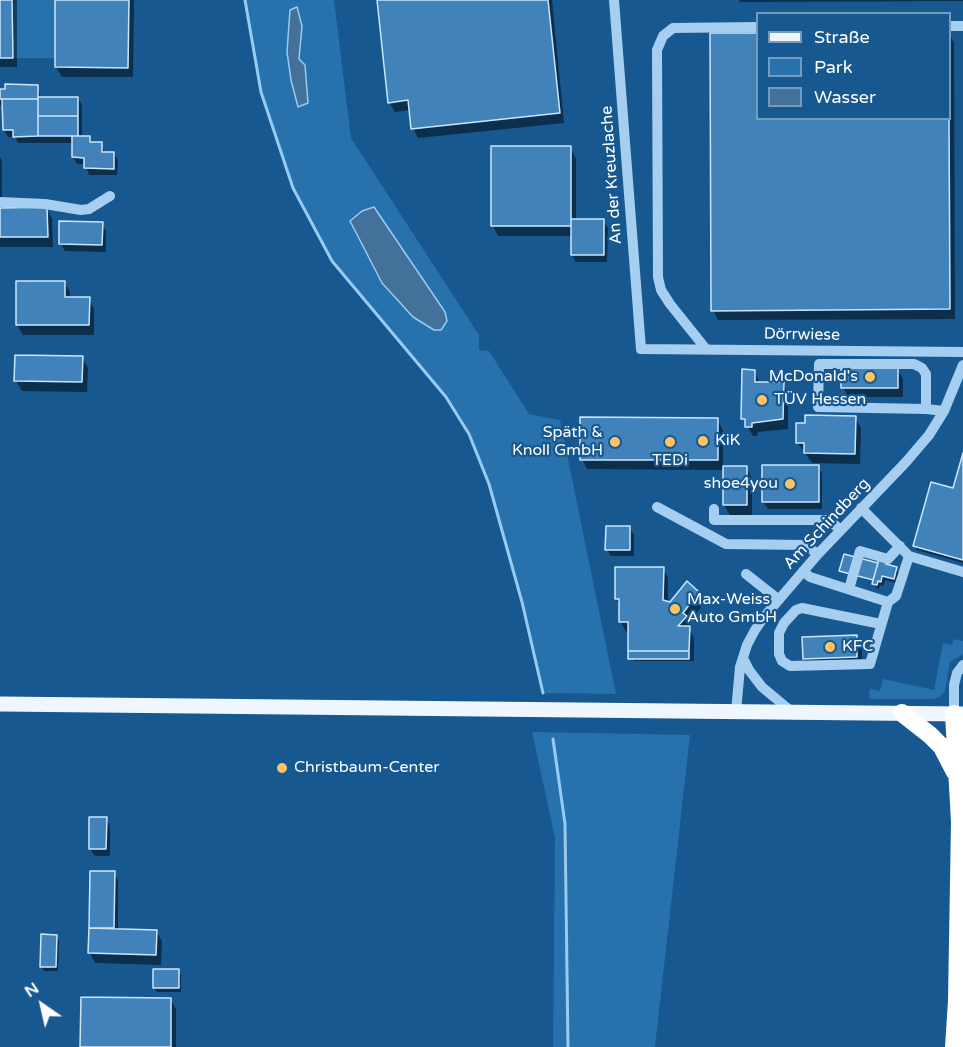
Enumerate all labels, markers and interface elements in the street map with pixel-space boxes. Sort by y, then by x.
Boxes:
legend [756,12,951,120]
text: Straße [814,26,870,48]
text: Park [814,56,852,78]
text: Wasser [814,86,876,108]
street label: An der Kreuzlache [598,105,626,245]
street label: Dörrwiese [764,325,840,345]
place label: McDonald's [769,367,858,387]
marker: McDonald's [863,370,877,384]
place label: TÜV Hessen [774,390,866,410]
marker: TÜV Hessen [755,393,769,407]
place label: Späth & Knoll GmbH [512,423,603,461]
place label: KiK [715,431,740,451]
marker: KiK [696,434,710,448]
marker: Späth & Knoll GmbH [608,435,622,449]
marker: TEDi [663,435,677,449]
place label: TEDi [652,451,688,471]
place label: shoe4you [704,474,778,494]
street label: Am Schindberg [780,474,874,574]
marker: shoe4you [783,477,797,491]
place label: Max-Weiss Auto GmbH [687,590,777,628]
marker: Max-Weiss Auto GmbH [668,602,682,616]
place label: KFC [842,637,873,657]
marker: KFC [823,640,837,654]
place label: Christbaum-Center [294,758,439,778]
marker: Christbaum-Center [275,761,289,775]
north arrow [12,975,72,1035]
text: N [21,978,43,1002]

